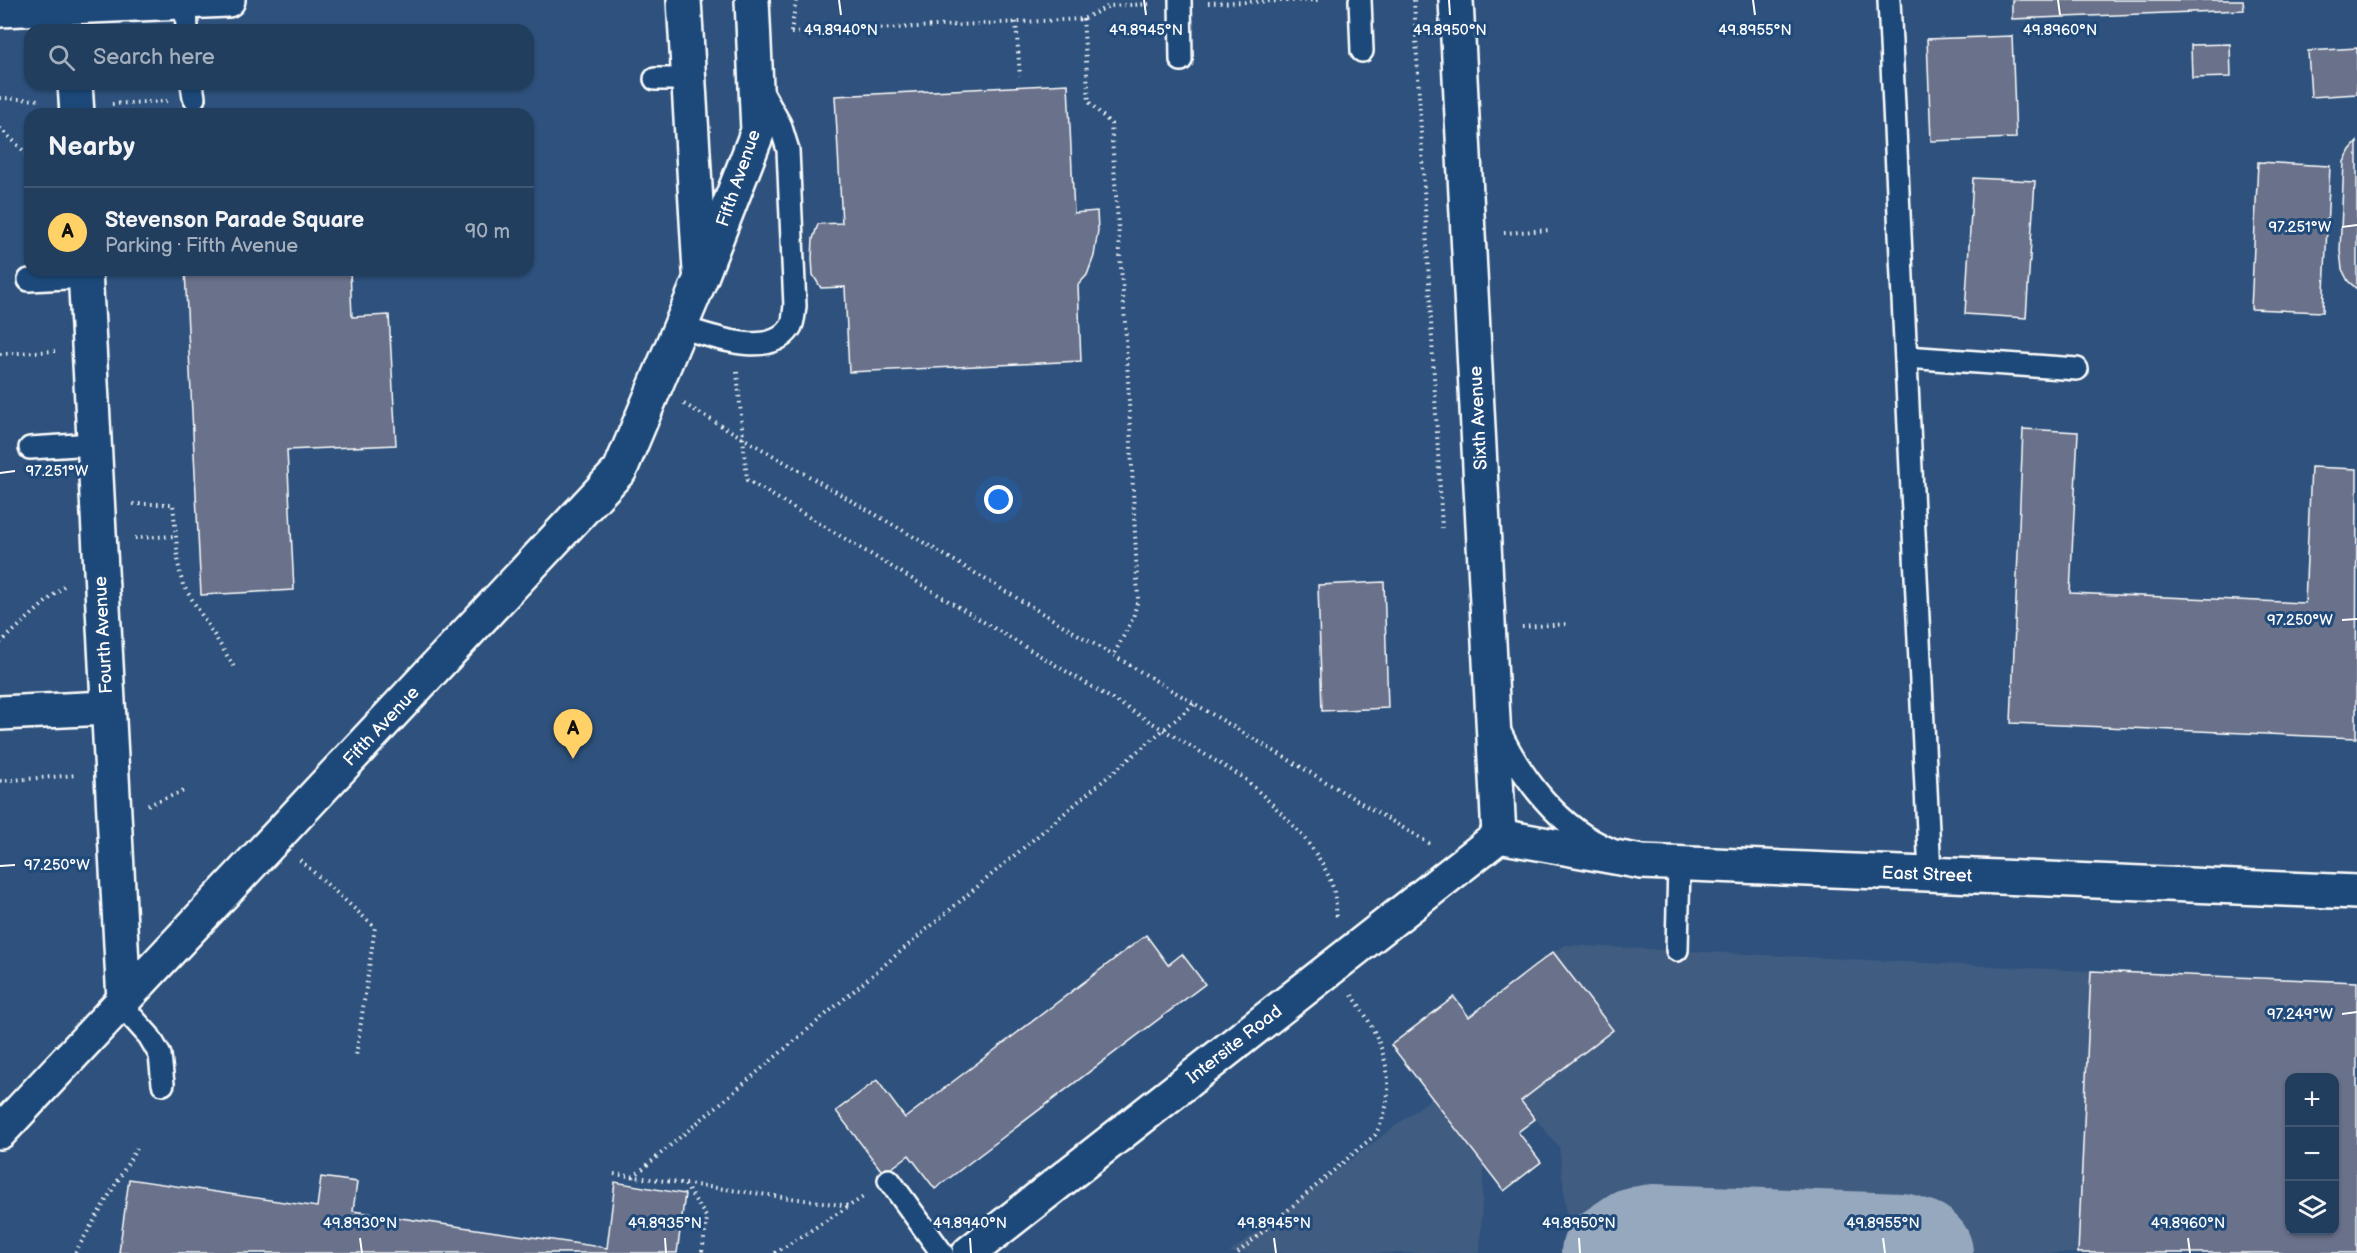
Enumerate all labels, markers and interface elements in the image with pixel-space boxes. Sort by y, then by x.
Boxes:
text: 49.8940°N [804,21,878,40]
text: 49.8945°N [1109,21,1183,40]
text: 49.8950°N [1413,21,1487,40]
text: 49.8955°N [1718,21,1792,40]
text: 49.8960°N [2023,21,2097,40]
search box [24,24,534,90]
icon: search [45,41,78,74]
text: Search here [93,44,215,71]
street label: Fifth Avenue [712,127,765,229]
text: Nearby [48,132,135,163]
text: Stevenson Parade Square [105,207,364,234]
text: 97.251°W [2269,218,2332,237]
text: A [61,220,74,244]
text: 90 m [465,220,510,244]
text: Parking · Fifth Avenue [105,234,298,258]
street label: Sixth Avenue [1465,365,1492,471]
text: 97.251°W [26,462,89,481]
your location [984,485,1013,514]
street label: Fourth Avenue [90,575,117,694]
text: 97.250°W [2267,611,2333,630]
street label: Fifth Avenue [339,682,424,771]
pin: A [554,710,592,759]
text: 97.250°W [24,856,90,875]
street label: East Street [1881,862,1973,887]
street label: Intersite Road [1183,1001,1286,1088]
text: 97.249°W [2267,1005,2333,1024]
map controls [2285,1073,2339,1235]
button: + [2285,1073,2339,1127]
button: − [2285,1127,2339,1181]
button: layers [2285,1181,2339,1235]
text: 49.8930°N [323,1214,397,1233]
text: 49.8935°N [628,1214,702,1233]
text: 49.8940°N [933,1214,1007,1233]
text: 49.8945°N [1237,1214,1311,1233]
text: 49.8950°N [1542,1214,1616,1233]
text: 49.8955°N [1846,1214,1920,1233]
text: 49.8960°N [2151,1214,2225,1233]

